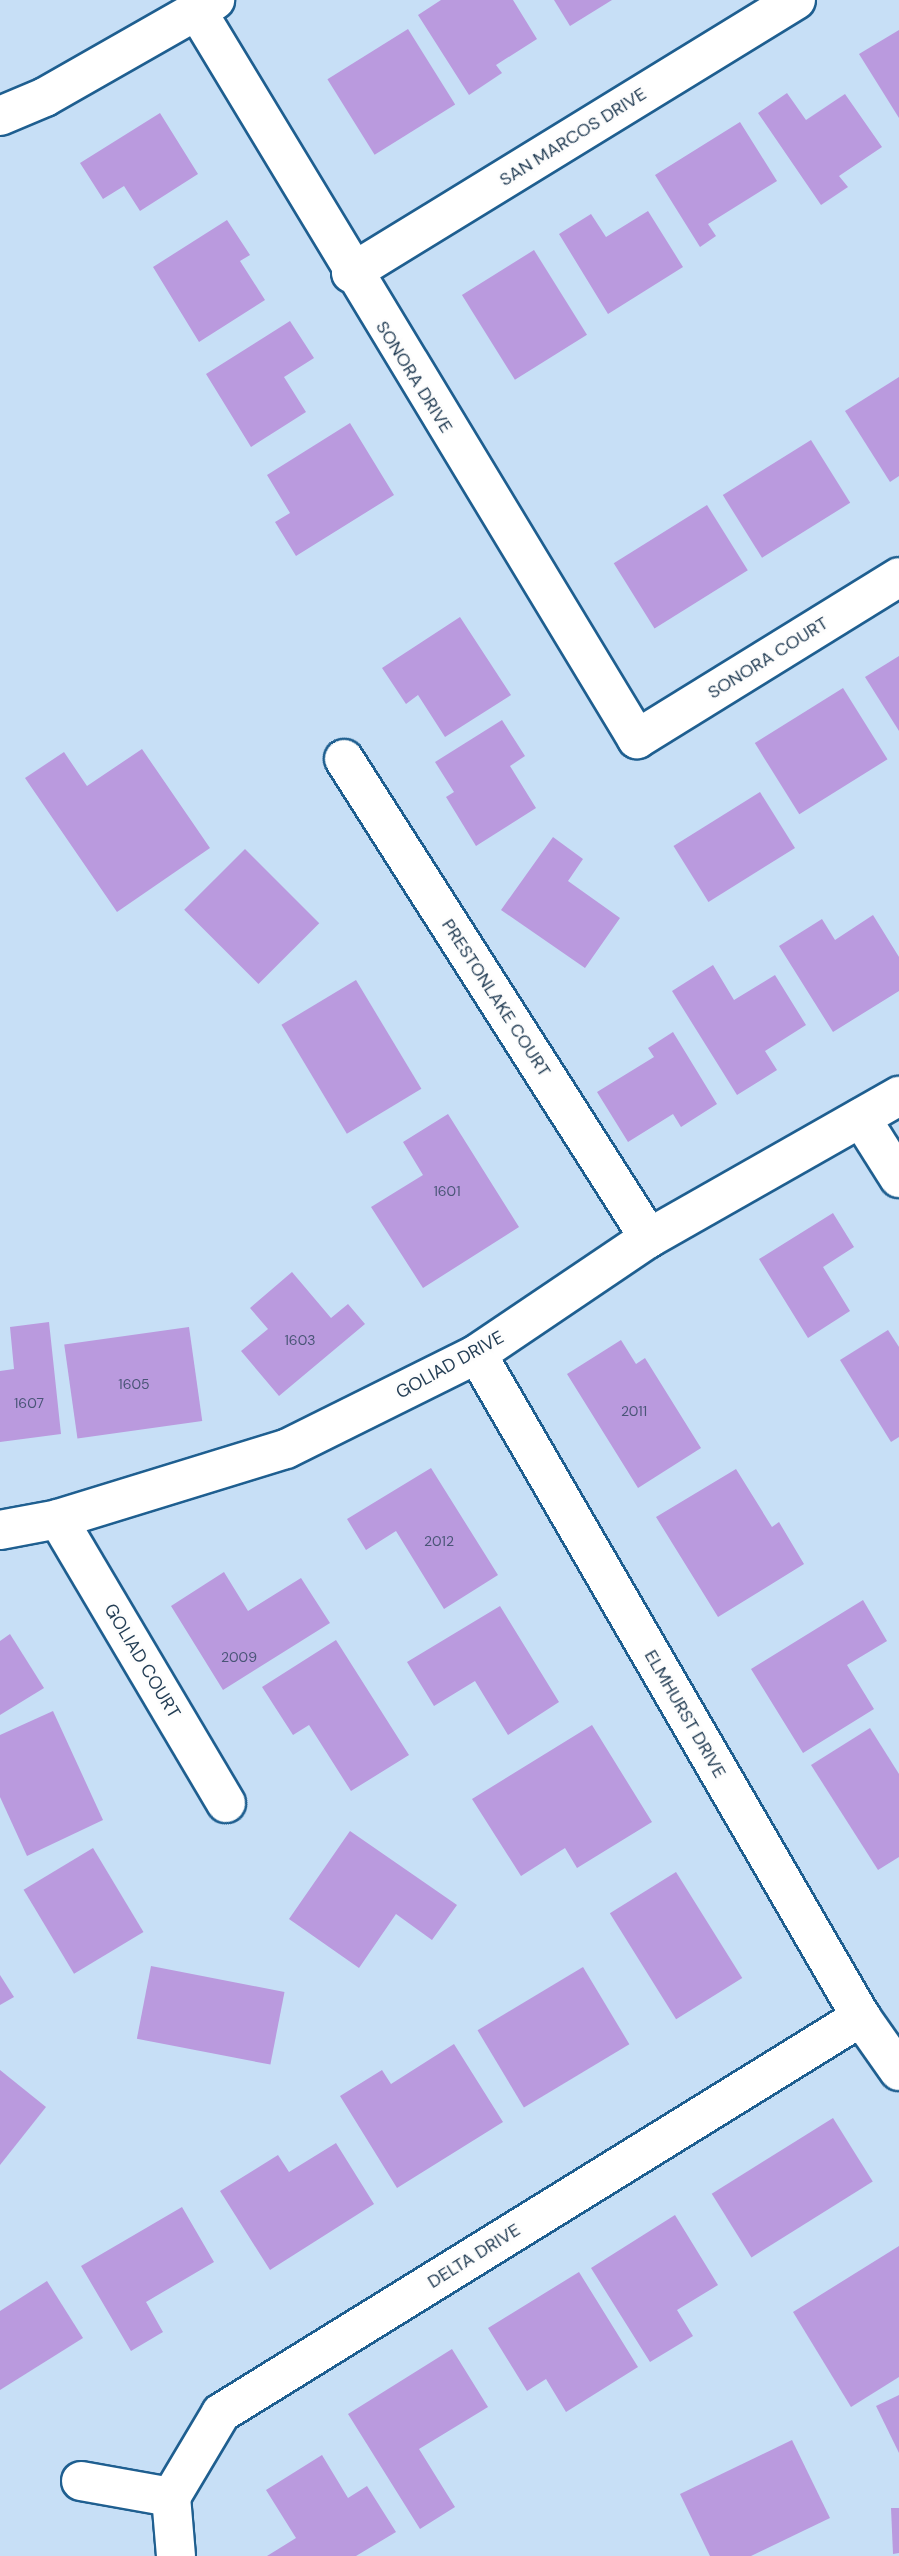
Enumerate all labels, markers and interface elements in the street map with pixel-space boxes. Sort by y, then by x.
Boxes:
street label: SAN MARCOS DRIVE [496,83,650,191]
street label: SONORA DRIVE [371,317,457,437]
street label: SONORA COURT [704,612,832,704]
street label: PRESTONLAKE COURT [437,915,555,1081]
house number: 1601 [433,1183,461,1199]
street label: GOLIAD DRIVE [392,1326,508,1404]
house number: 1603 [284,1332,316,1348]
house number: 1605 [118,1376,150,1392]
house number: 1607 [14,1395,44,1411]
house number: 2011 [621,1403,647,1419]
house number: 2012 [424,1533,454,1549]
street label: GOLIAD COURT [99,1600,185,1722]
street label: ELMHURST DRIVE [640,1646,730,1782]
house number: 2009 [221,1649,257,1665]
street label: DELTA DRIVE [424,2219,524,2293]

